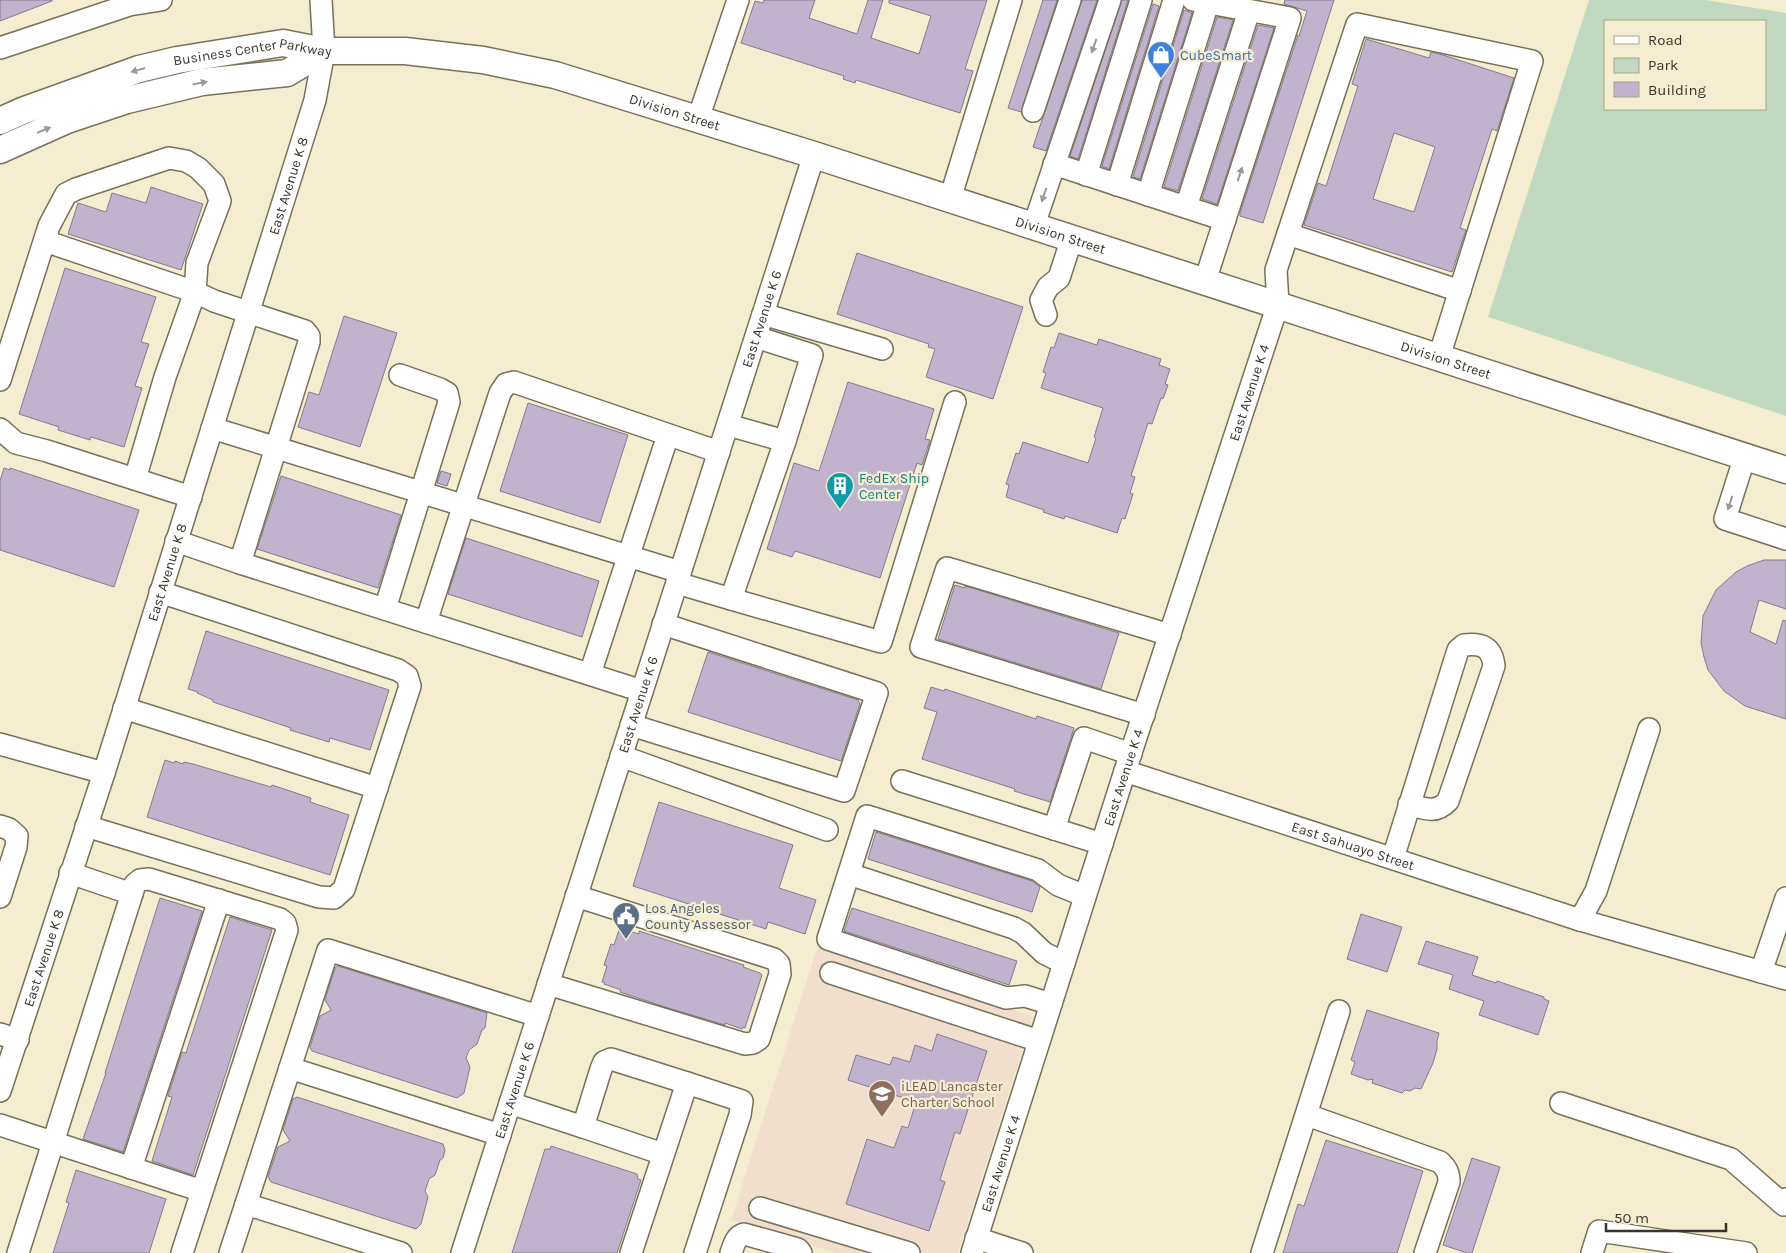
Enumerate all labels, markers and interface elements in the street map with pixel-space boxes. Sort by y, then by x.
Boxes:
legend [1604,20,1766,110]
text: Road [1648,31,1683,49]
street label: Business Center Parkway [172,34,332,69]
one-way arrow [1090,39,1098,54]
shop icon: CubeSmart [1146,40,1176,79]
place label: CubeSmart [1180,47,1252,64]
text: Park [1648,56,1678,74]
one-way arrow [131,66,146,74]
one-way arrow [192,79,207,87]
text: Building [1648,81,1706,99]
street label: Division Street [627,90,722,134]
one-way arrow [37,125,51,133]
street label: East Avenue K 8 [265,135,312,237]
one-way arrow [1237,166,1245,181]
one-way arrow [1040,188,1048,203]
street label: Division Street [1013,213,1108,258]
street label: East Avenue K 6 [738,268,785,370]
street label: Division Street [1398,338,1493,383]
street label: East Avenue K 4 [1226,342,1273,443]
place label: FedEx Ship Center [859,470,929,503]
building icon: FedEx Ship Center [825,471,855,510]
one-way arrow [1726,495,1733,510]
street label: East Avenue K 8 [144,521,191,623]
street label: East Avenue K 6 [615,654,662,755]
street label: East Avenue K 4 [1100,727,1147,828]
street label: East Sahuayo Street [1289,818,1417,874]
place label: Los Angeles County Assessor [645,900,752,933]
public building icon: Los Angeles County Assessor [611,901,641,940]
street label: East Avenue K 8 [20,907,68,1009]
street label: East Avenue K 6 [491,1040,538,1141]
place label: iLEAD Lancaster Charter School [901,1078,1004,1111]
school or university icon: iLEAD Lancaster Charter School [867,1079,897,1118]
street label: East Avenue K 4 [978,1113,1024,1214]
scale bar [1606,1200,1726,1232]
text: 50 m [1614,1209,1649,1227]

